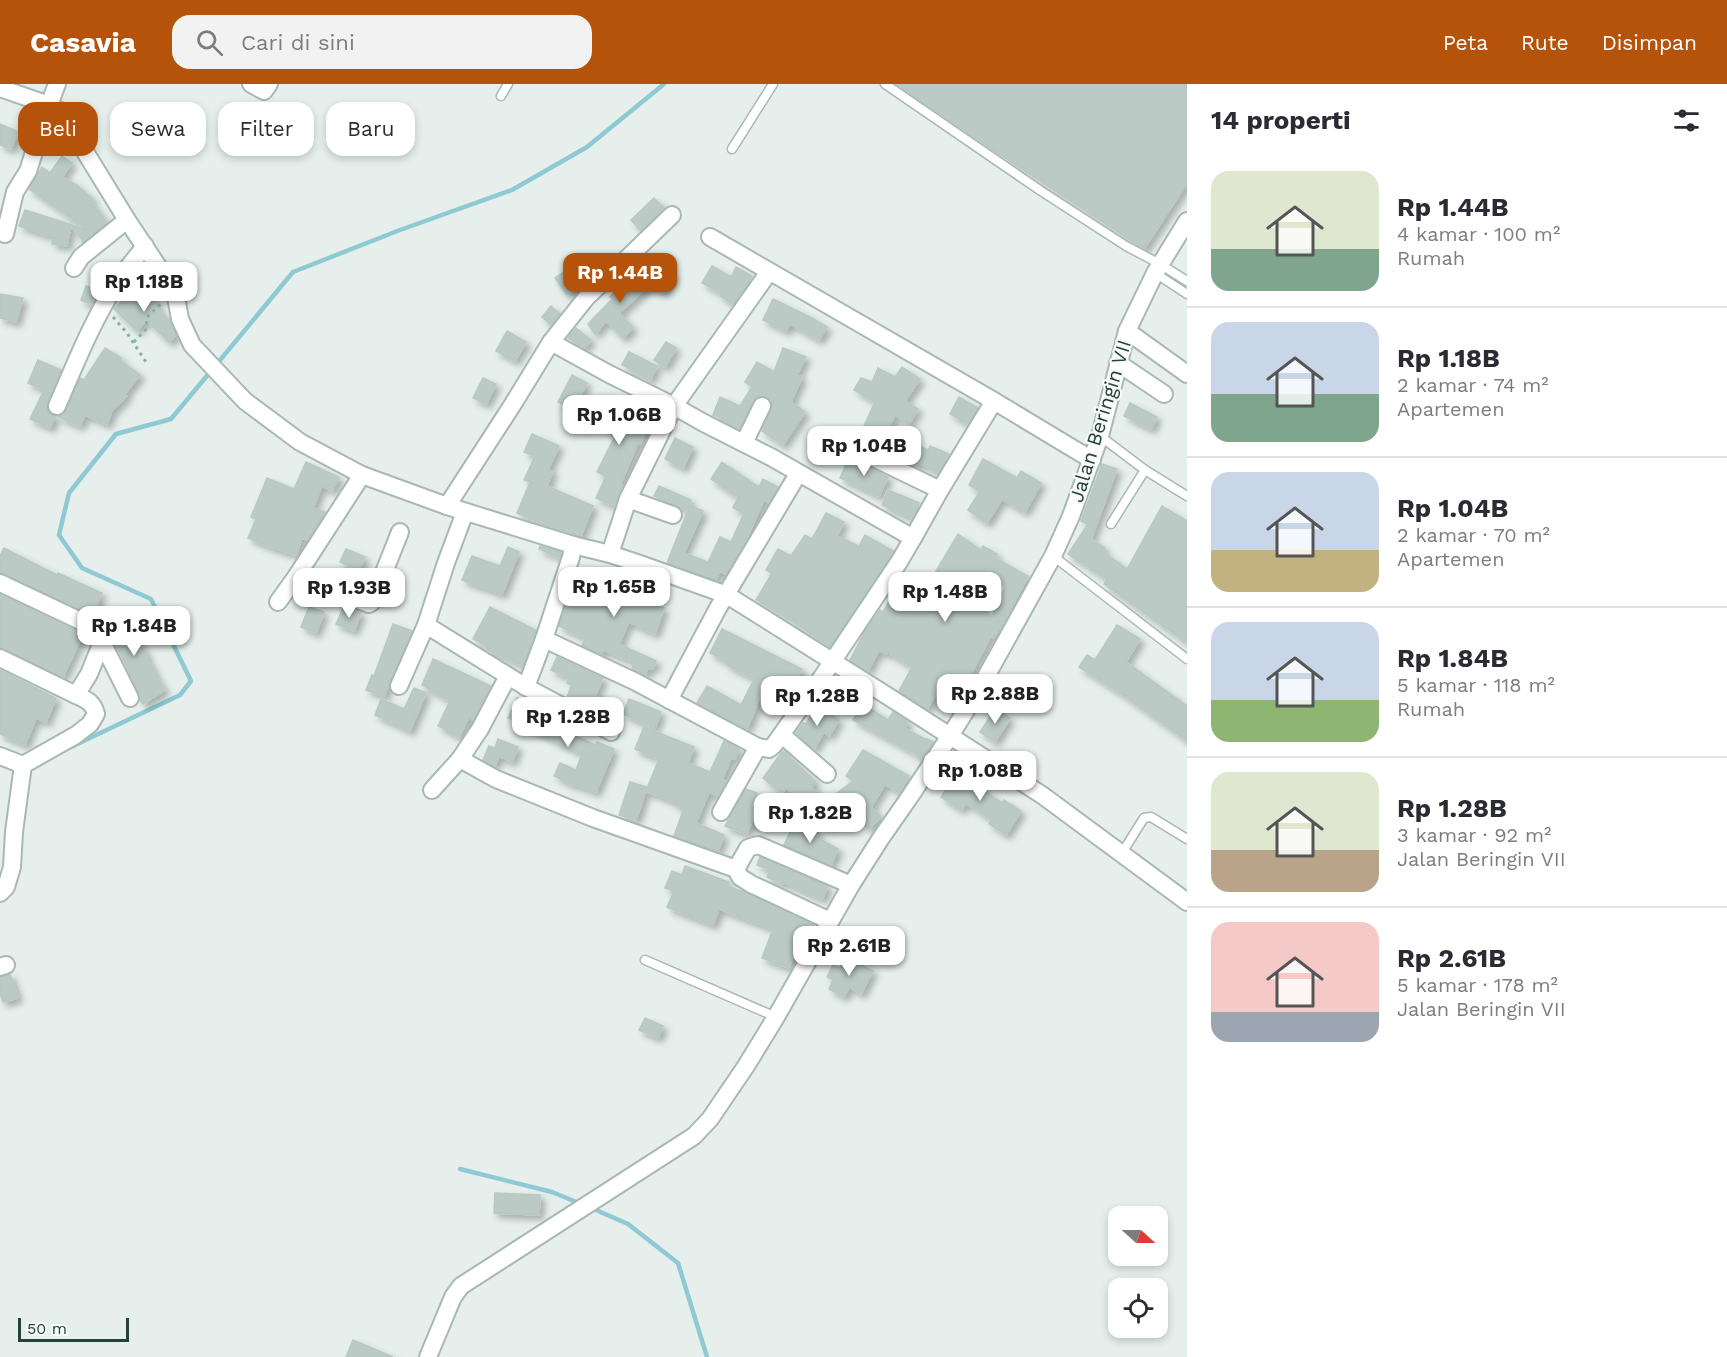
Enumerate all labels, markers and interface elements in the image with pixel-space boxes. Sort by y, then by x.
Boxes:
search box [172,15,592,69]
text: Casavia [30,26,136,59]
icon: search [193,26,226,59]
text: Cari di sini [241,30,355,55]
text: Peta [1443,30,1488,55]
text: Rute [1521,30,1569,55]
text: Disimpan [1602,30,1697,55]
chip: Beli [18,102,98,156]
chip: Sewa [110,102,206,156]
chip: Filter [218,102,314,156]
chip: Baru [326,102,415,156]
icon: filters [1670,104,1703,137]
text: 14 properti [1211,105,1350,135]
text: Rp 1.44B [1397,192,1508,222]
icon: home [1259,195,1331,267]
text: 4 kamar · 100 m² [1397,222,1560,246]
text: Rumah [1397,246,1465,270]
pin: Rp 1.44B [558,253,682,304]
text: Rp 1.44B [577,260,663,284]
pin: Rp 1.18B [82,262,206,313]
text: Rp 1.18B [104,269,184,293]
street label: Jalan Beringin VII [1064,337,1136,505]
text: Rp 1.18B [1397,343,1500,373]
icon: home [1259,346,1331,418]
text: 2 kamar · 74 m² [1397,373,1549,397]
pin: Rp 1.06B [557,395,681,446]
text: Apartemen [1397,397,1505,421]
text: Rp 1.06B [577,402,661,426]
pin: Rp 1.04B [802,426,926,477]
text: Rp 1.04B [821,433,907,457]
text: Rp 1.04B [1397,493,1508,523]
icon: home [1259,496,1331,568]
text: 2 kamar · 70 m² [1397,523,1550,547]
text: Apartemen [1397,547,1505,571]
pin: Rp 1.65B [552,567,676,618]
pin: Rp 1.93B [287,568,411,619]
pin: Rp 1.48B [883,572,1007,623]
text: Rp 1.65B [572,574,656,598]
text: Rp 1.93B [307,575,391,599]
text: Rp 1.48B [902,579,988,603]
pin: Rp 1.84B [72,606,196,657]
text: Rp 1.84B [91,613,177,637]
text: Rp 1.84B [1397,643,1508,673]
icon: home [1259,646,1331,718]
text: 5 kamar · 118 m² [1397,673,1555,697]
pin: Rp 2.88B [933,674,1057,725]
pin: Rp 1.28B [755,676,879,727]
text: Rp 2.88B [951,681,1039,705]
text: Rp 1.28B [775,683,859,707]
pin: Rp 1.28B [506,697,630,748]
text: Rumah [1397,697,1465,721]
text: Rp 1.28B [526,704,610,728]
pin: Rp 1.08B [918,751,1042,802]
text: Rp 1.08B [937,758,1023,782]
pin: Rp 1.82B [748,793,872,844]
text: Rp 1.28B [1397,793,1507,823]
icon: home [1259,796,1331,868]
text: Rp 1.82B [768,800,852,824]
text: 3 kamar · 92 m² [1397,823,1551,847]
text: Jalan Beringin VII [1397,847,1566,871]
pin: Rp 2.61B [787,926,911,977]
text: Rp 2.61B [807,933,891,957]
text: Rp 2.61B [1397,943,1506,973]
icon: home [1259,946,1331,1018]
text: 5 kamar · 178 m² [1397,973,1558,997]
text: Jalan Beringin VII [1397,997,1566,1021]
north arrow [1108,1206,1168,1266]
map controls [1108,1206,1168,1338]
button: locate [1108,1278,1168,1338]
scale bar [18,1315,129,1342]
text: 50 m [27,1319,67,1338]

